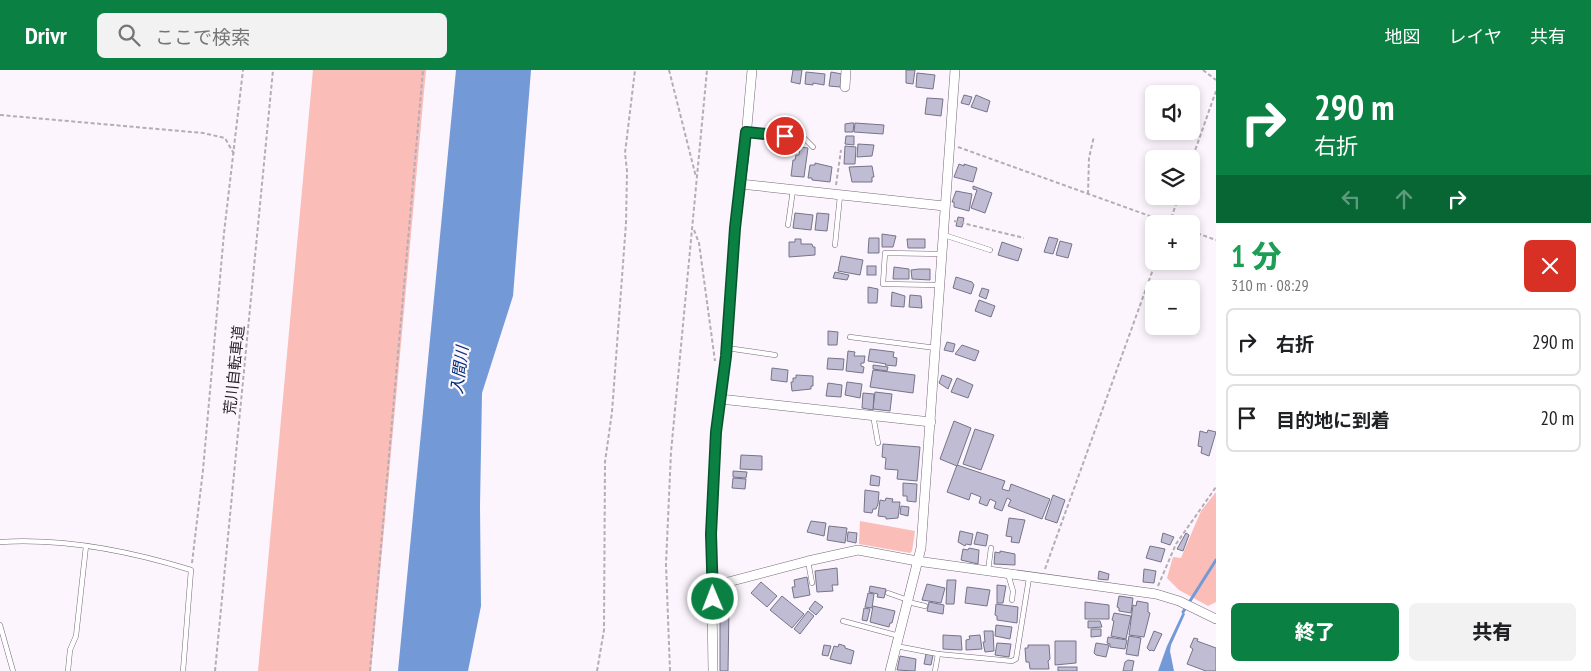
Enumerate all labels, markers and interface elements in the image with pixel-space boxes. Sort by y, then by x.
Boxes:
search box [97,13,447,58]
text: Drivr [25,20,67,51]
icon: search [115,21,143,49]
text: ここで検索 [155,25,250,49]
text: 地図 [1385,25,1421,48]
text: レイヤ [1449,25,1502,48]
text: 共有 [1530,25,1566,48]
text: 290 m [1314,84,1395,130]
map controls [1145,85,1200,335]
button: sound [1145,85,1200,140]
icon: right [1231,90,1296,155]
pin [764,115,806,157]
icon: arrive [771,122,799,150]
text: 右折 [1314,132,1358,160]
button: layers [1145,150,1200,205]
icon: left [1337,185,1365,213]
icon: ahead [1390,185,1418,213]
icon: right [1443,185,1471,213]
button: + [1145,215,1200,270]
text: 1 分 [1231,236,1282,275]
button: close [1524,240,1576,292]
text: 310 m · 08:29 [1231,275,1309,295]
button: − [1145,280,1200,335]
street label: 荒川自転車道 [220,324,248,416]
icon: right [1233,328,1261,356]
text: 290 m [1532,330,1574,354]
text: 右折 [1276,332,1314,356]
water label: 入間川 [446,343,472,395]
icon: arrive [1233,404,1261,432]
text: 20 m [1541,406,1574,430]
text: 目的地に到着 [1276,408,1390,432]
position arrow [686,572,738,624]
button: 終了 [1231,603,1399,661]
button: 共有 [1409,603,1576,661]

